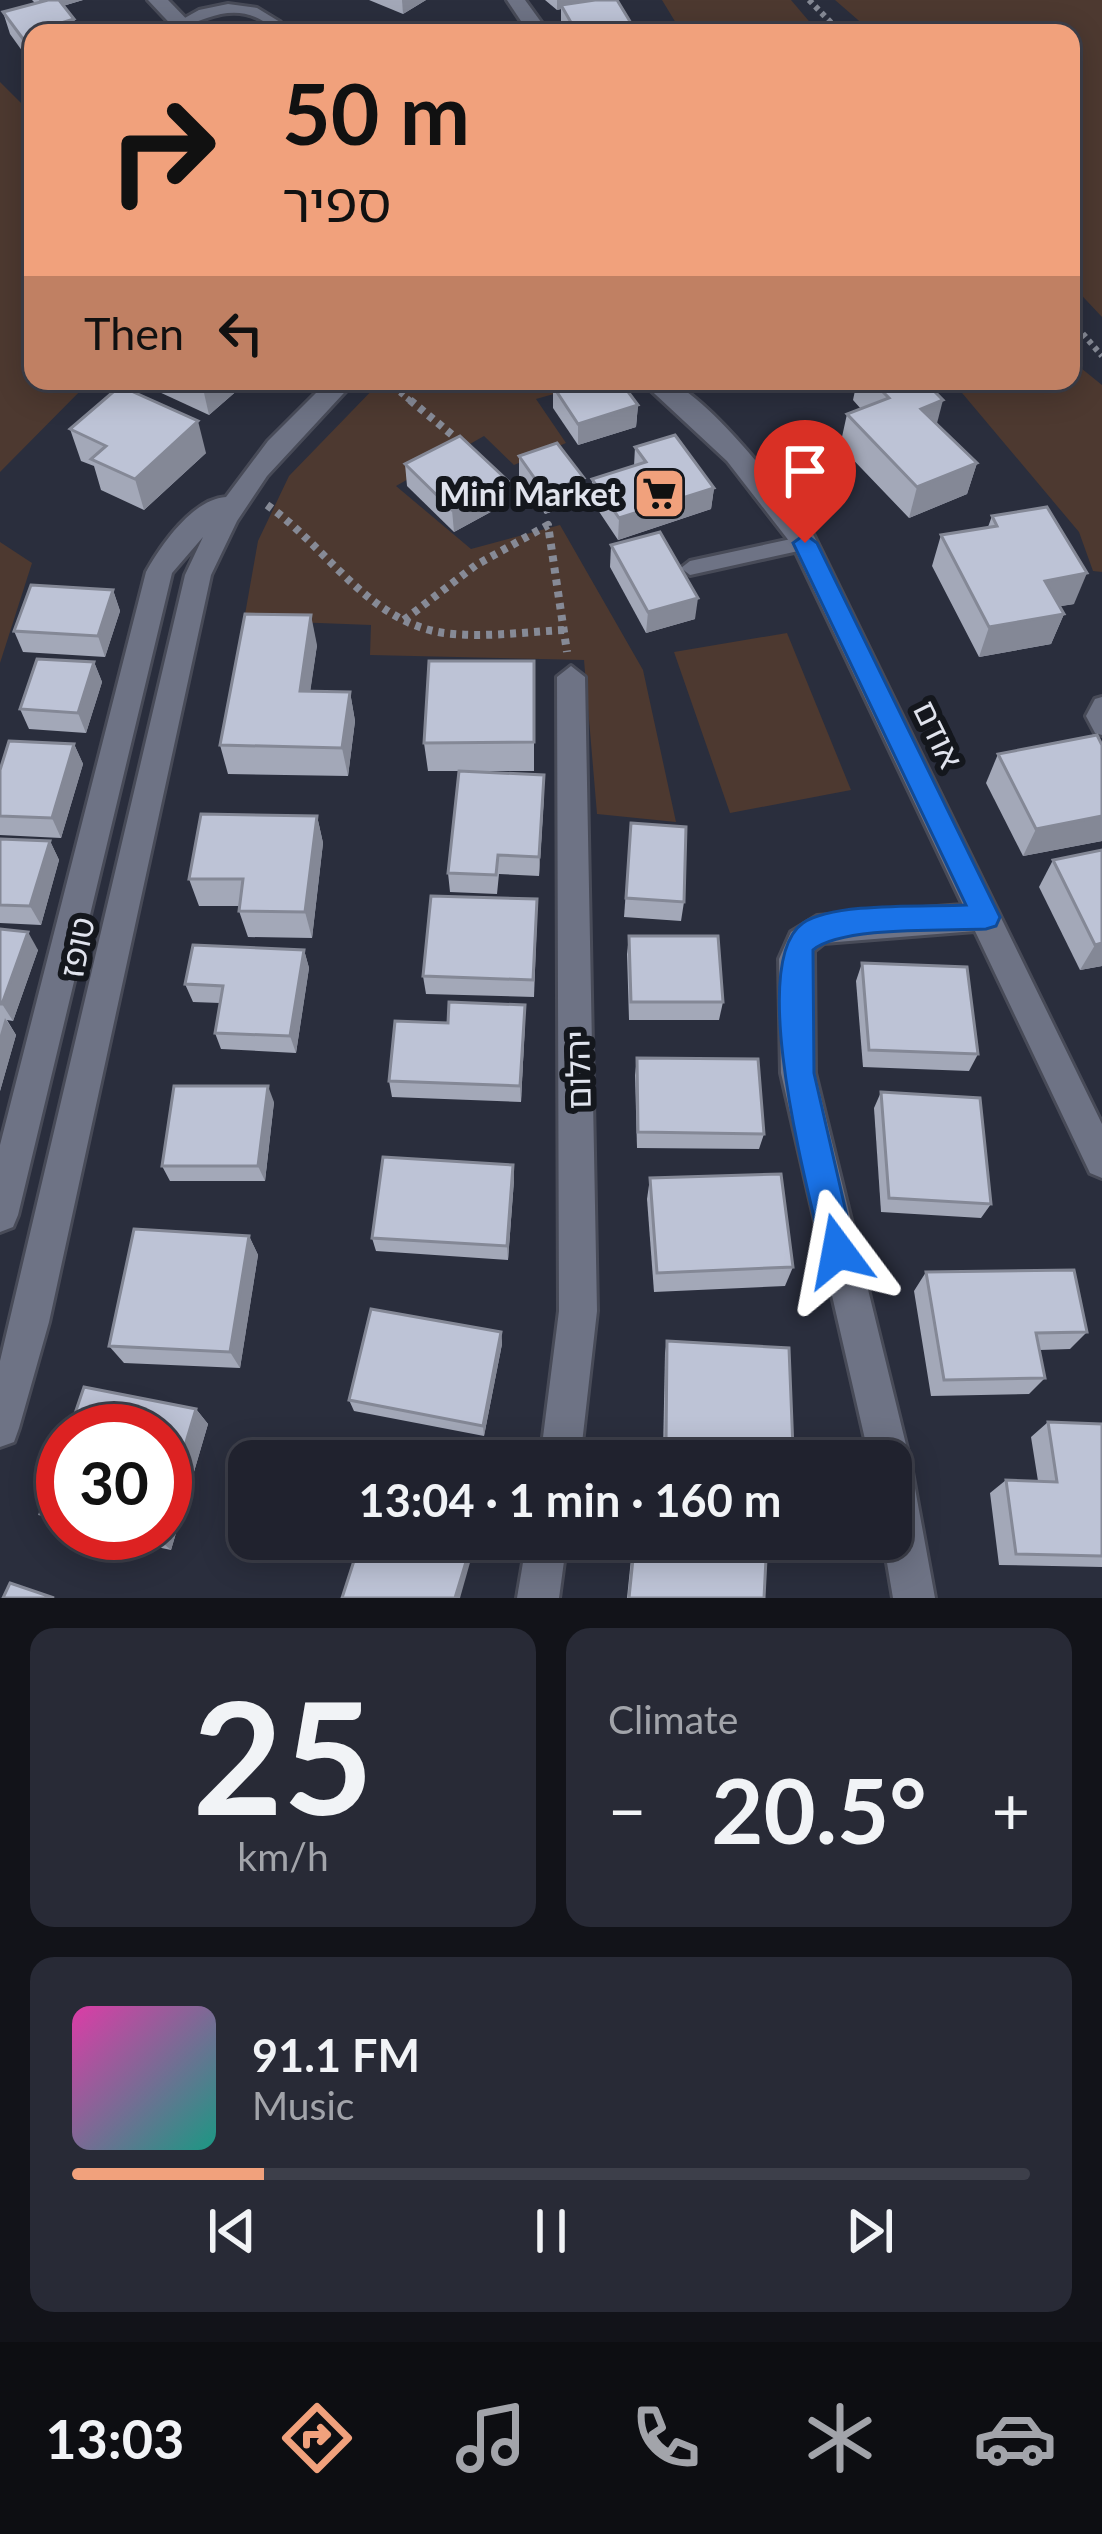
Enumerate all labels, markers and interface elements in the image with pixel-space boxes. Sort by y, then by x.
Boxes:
text: 50 m [282,62,470,163]
icon: right [84,72,240,228]
text: ספיר [282,169,392,234]
icon: left [208,300,274,366]
text: Then [84,306,184,360]
pin [754,420,856,543]
icon: arrive [772,438,838,504]
supermarket icon: Mini Market [631,465,687,521]
place label: Mini Market [439,473,621,513]
street label: אודם [906,694,972,774]
street label: טופז [50,913,102,981]
street label: יהלום [556,1030,598,1110]
position arrow [775,1188,901,1314]
speed limit sign: 30 [36,1404,192,1560]
text: 13:04 · 1 min · 160 m [359,1473,781,1527]
text: 25 [193,1661,373,1848]
text: Climate [608,1696,738,1742]
text: 20.5° [711,1755,927,1863]
text: − [608,1770,646,1849]
text: + [992,1770,1030,1849]
text: km/h [237,1833,329,1879]
text: 91.1 FM [252,2028,420,2082]
text: Music [252,2082,354,2128]
icon: previous [199,2198,265,2264]
icon: pause [518,2198,584,2264]
icon: next [837,2198,903,2264]
icon: directions [275,2396,359,2480]
icon: music [449,2396,533,2480]
icon: phone [624,2396,708,2480]
icon: climate [798,2396,882,2480]
icon: car [973,2396,1057,2480]
text: 13:03 [45,2406,184,2471]

